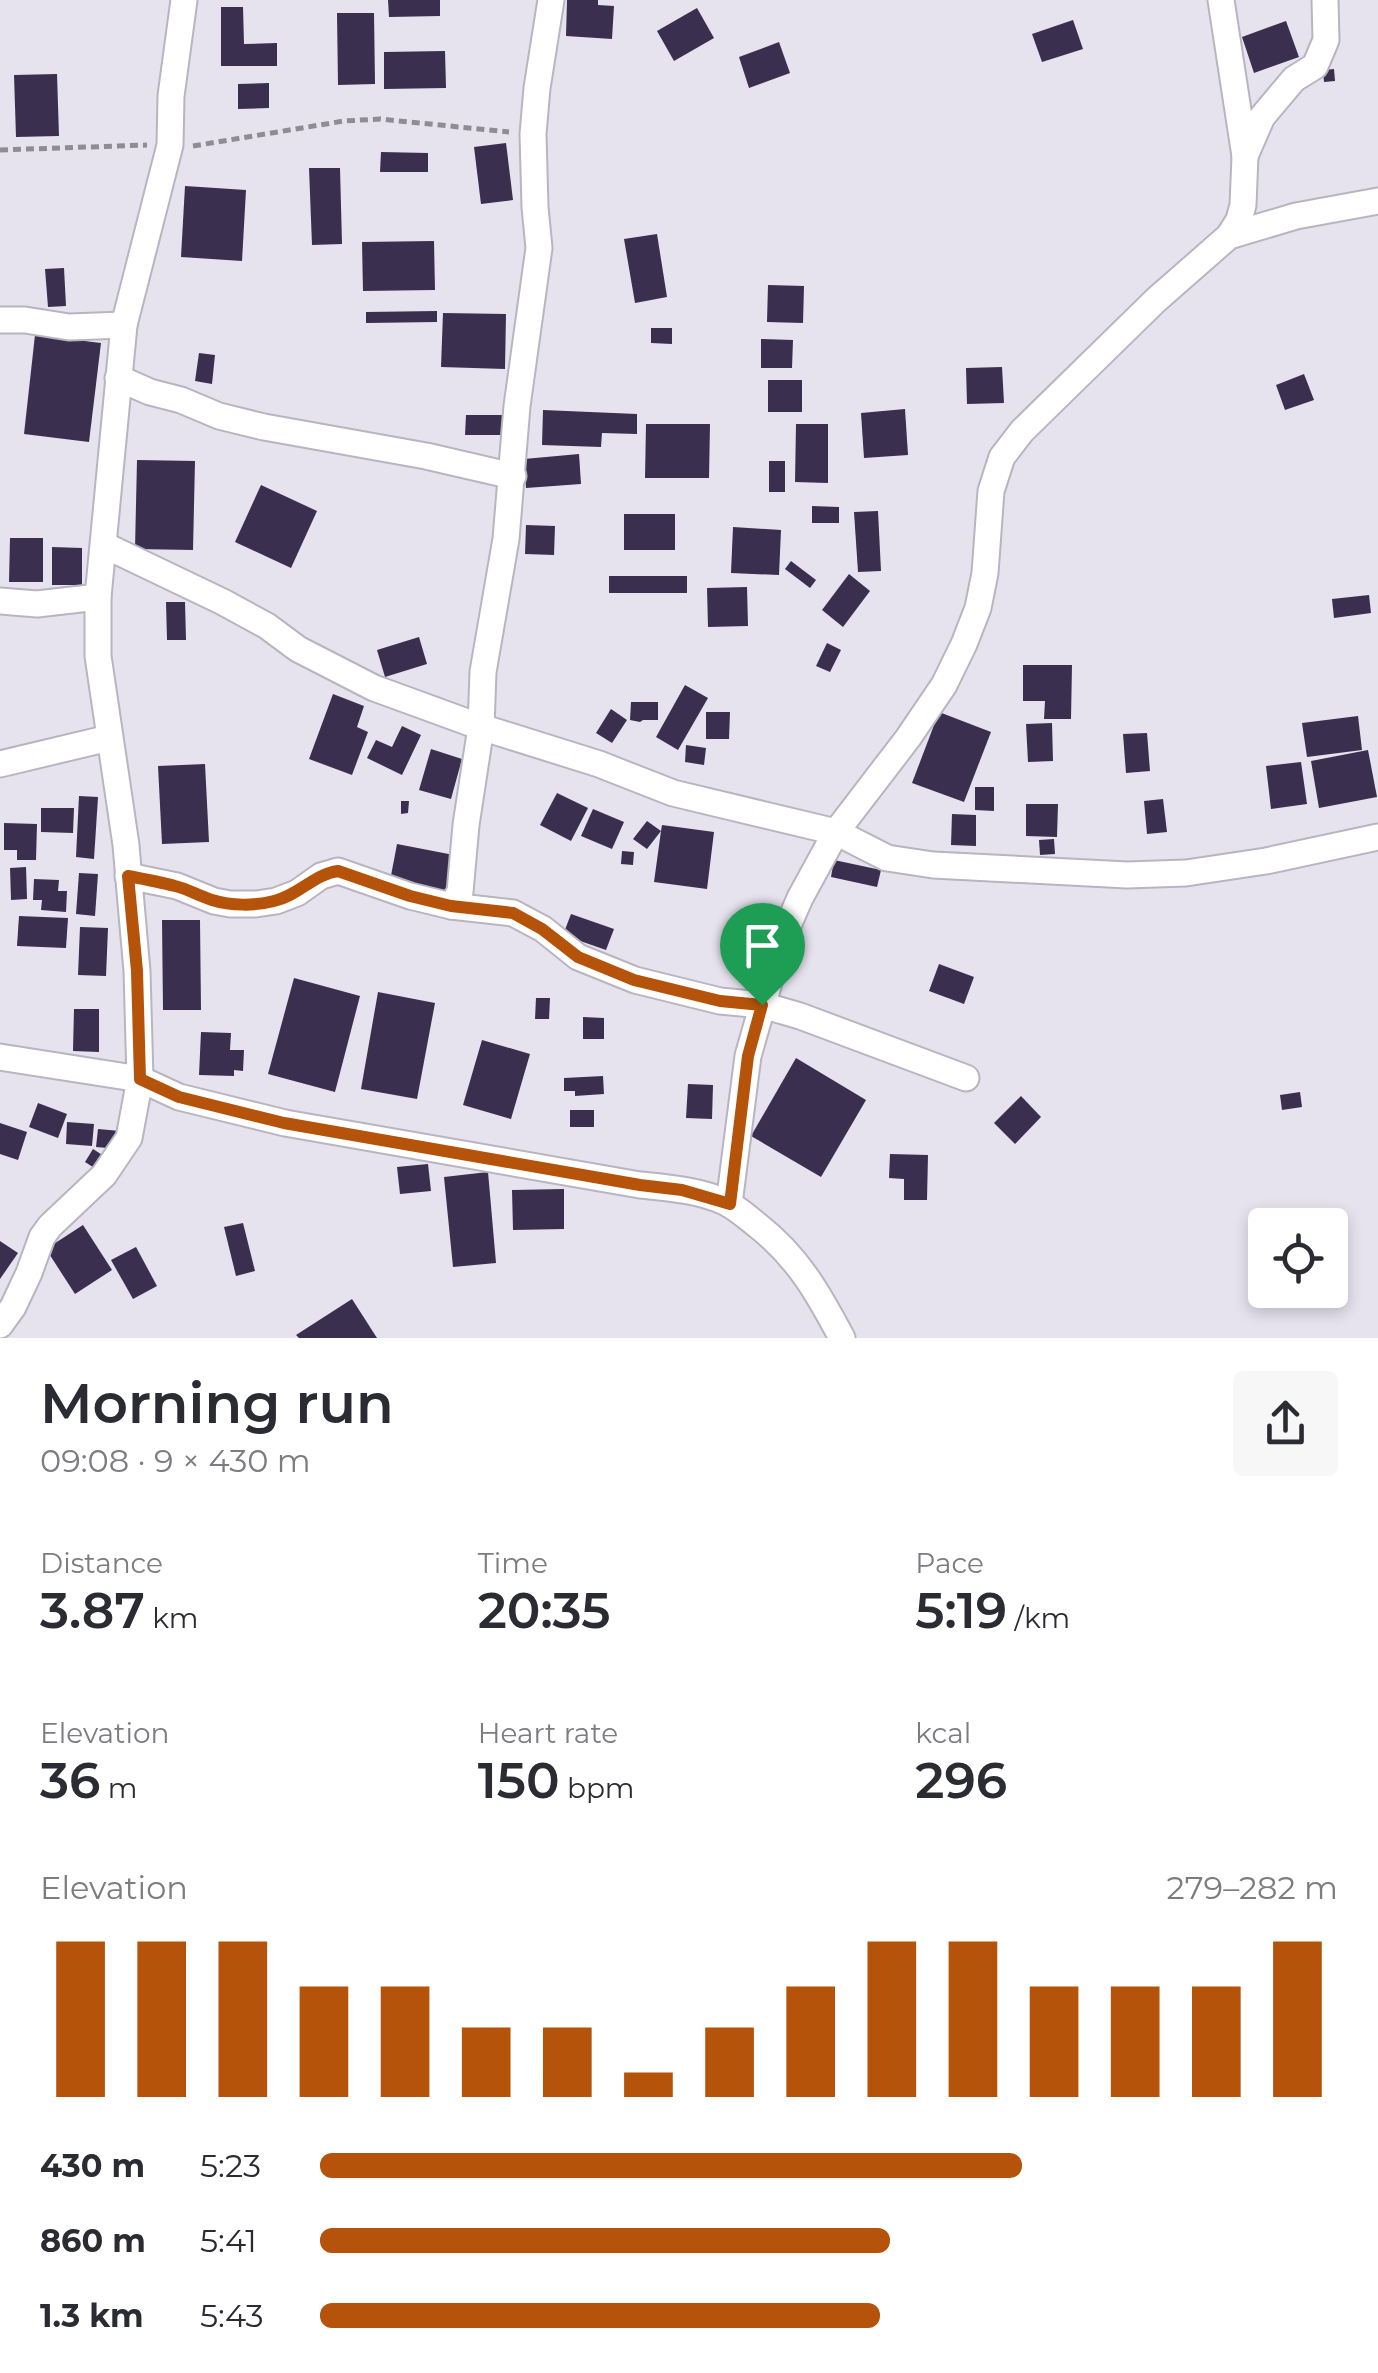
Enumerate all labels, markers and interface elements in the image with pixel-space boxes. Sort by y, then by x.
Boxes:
pin [720,903,805,1006]
icon: arrive [735,918,790,973]
map controls [1248,1208,1348,1308]
button: locate [1248,1208,1348,1308]
text: Morning run [40,1370,394,1437]
button: share [1233,1371,1338,1476]
text: 09:08 · 9 × 430 m [40,1441,311,1480]
text: Distance [40,1546,163,1580]
text: Time [478,1546,548,1580]
text: Pace [915,1546,984,1580]
text: 3.87 [40,1580,145,1641]
text: 20:35 [478,1580,610,1641]
text: 5:19 [915,1580,1007,1641]
text: km [145,1601,198,1635]
text: /km [1007,1601,1070,1635]
text: Elevation [40,1716,169,1750]
text: Heart rate [478,1716,618,1750]
text: kcal [915,1716,971,1750]
text: 36 [40,1750,100,1811]
text: 150 [478,1750,560,1811]
text: 296 [915,1750,1007,1811]
text: m [100,1771,138,1805]
text: bpm [560,1771,635,1805]
text: Elevation [40,1868,188,1907]
text: 279–282 m [1167,1868,1338,1907]
text: 430 m [40,2146,145,2185]
text: 5:23 [200,2146,261,2185]
text: 860 m [40,2221,146,2260]
text: 5:41 [200,2221,257,2260]
text: 1.3 km [40,2296,144,2335]
text: 5:43 [200,2296,264,2335]

